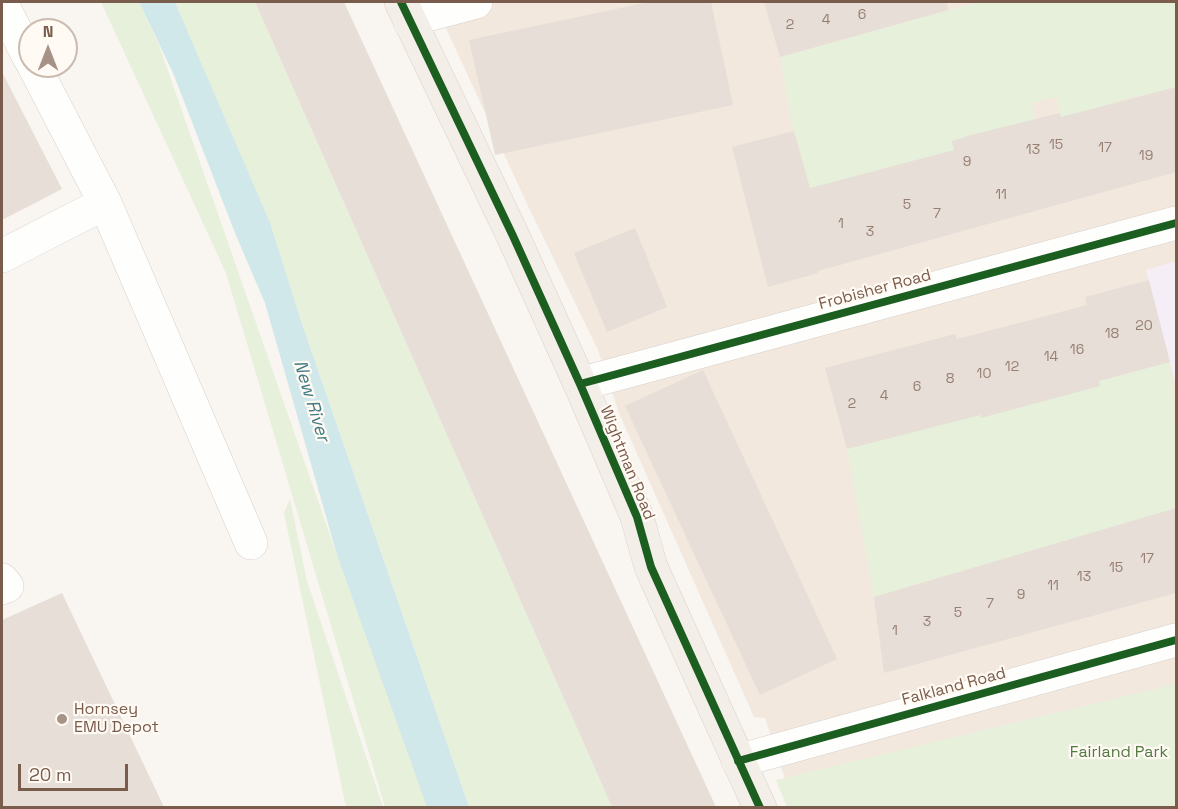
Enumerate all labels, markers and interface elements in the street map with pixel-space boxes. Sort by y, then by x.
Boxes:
house number: 6 [858,7,866,23]
house number: 4 [822,12,830,28]
house number: 2 [786,17,794,33]
north arrow [18,18,78,78]
text: N [43,21,53,42]
house number: 15 [1049,137,1063,153]
house number: 17 [1098,140,1112,156]
house number: 13 [1026,142,1040,158]
house number: 19 [1139,148,1153,164]
house number: 9 [963,154,971,170]
house number: 11 [995,187,1007,203]
house number: 5 [903,197,911,213]
house number: 7 [933,206,941,222]
house number: 1 [838,216,844,232]
house number: 3 [866,224,874,240]
street label: Frobisher Road [817,266,933,314]
house number: 20 [1135,318,1153,334]
house number: 18 [1105,326,1119,342]
house number: 16 [1070,342,1084,358]
house number: 14 [1044,349,1058,365]
water label: New River [288,358,334,444]
house number: 12 [1005,359,1019,375]
house number: 10 [977,366,991,382]
house number: 8 [946,371,954,387]
house number: 6 [913,379,921,395]
house number: 4 [880,388,888,404]
house number: 2 [848,396,856,412]
street label: Wightman Road [595,403,659,523]
house number: 17 [1140,551,1154,567]
house number: 15 [1109,560,1123,576]
house number: 13 [1077,569,1091,585]
house number: 11 [1047,578,1059,594]
house number: 9 [1017,587,1025,603]
house number: 7 [986,596,994,612]
house number: 5 [954,605,962,621]
house number: 3 [923,614,931,630]
house number: 1 [892,623,898,639]
street label: Falkland Road [900,664,1008,710]
place label: Hornsey EMU Depot [74,700,159,738]
marker: Hornsey EMU Depot [55,712,69,726]
park label: Fairland Park [1070,743,1168,763]
scale bar [21,752,130,790]
text: 20 m [29,763,72,786]

